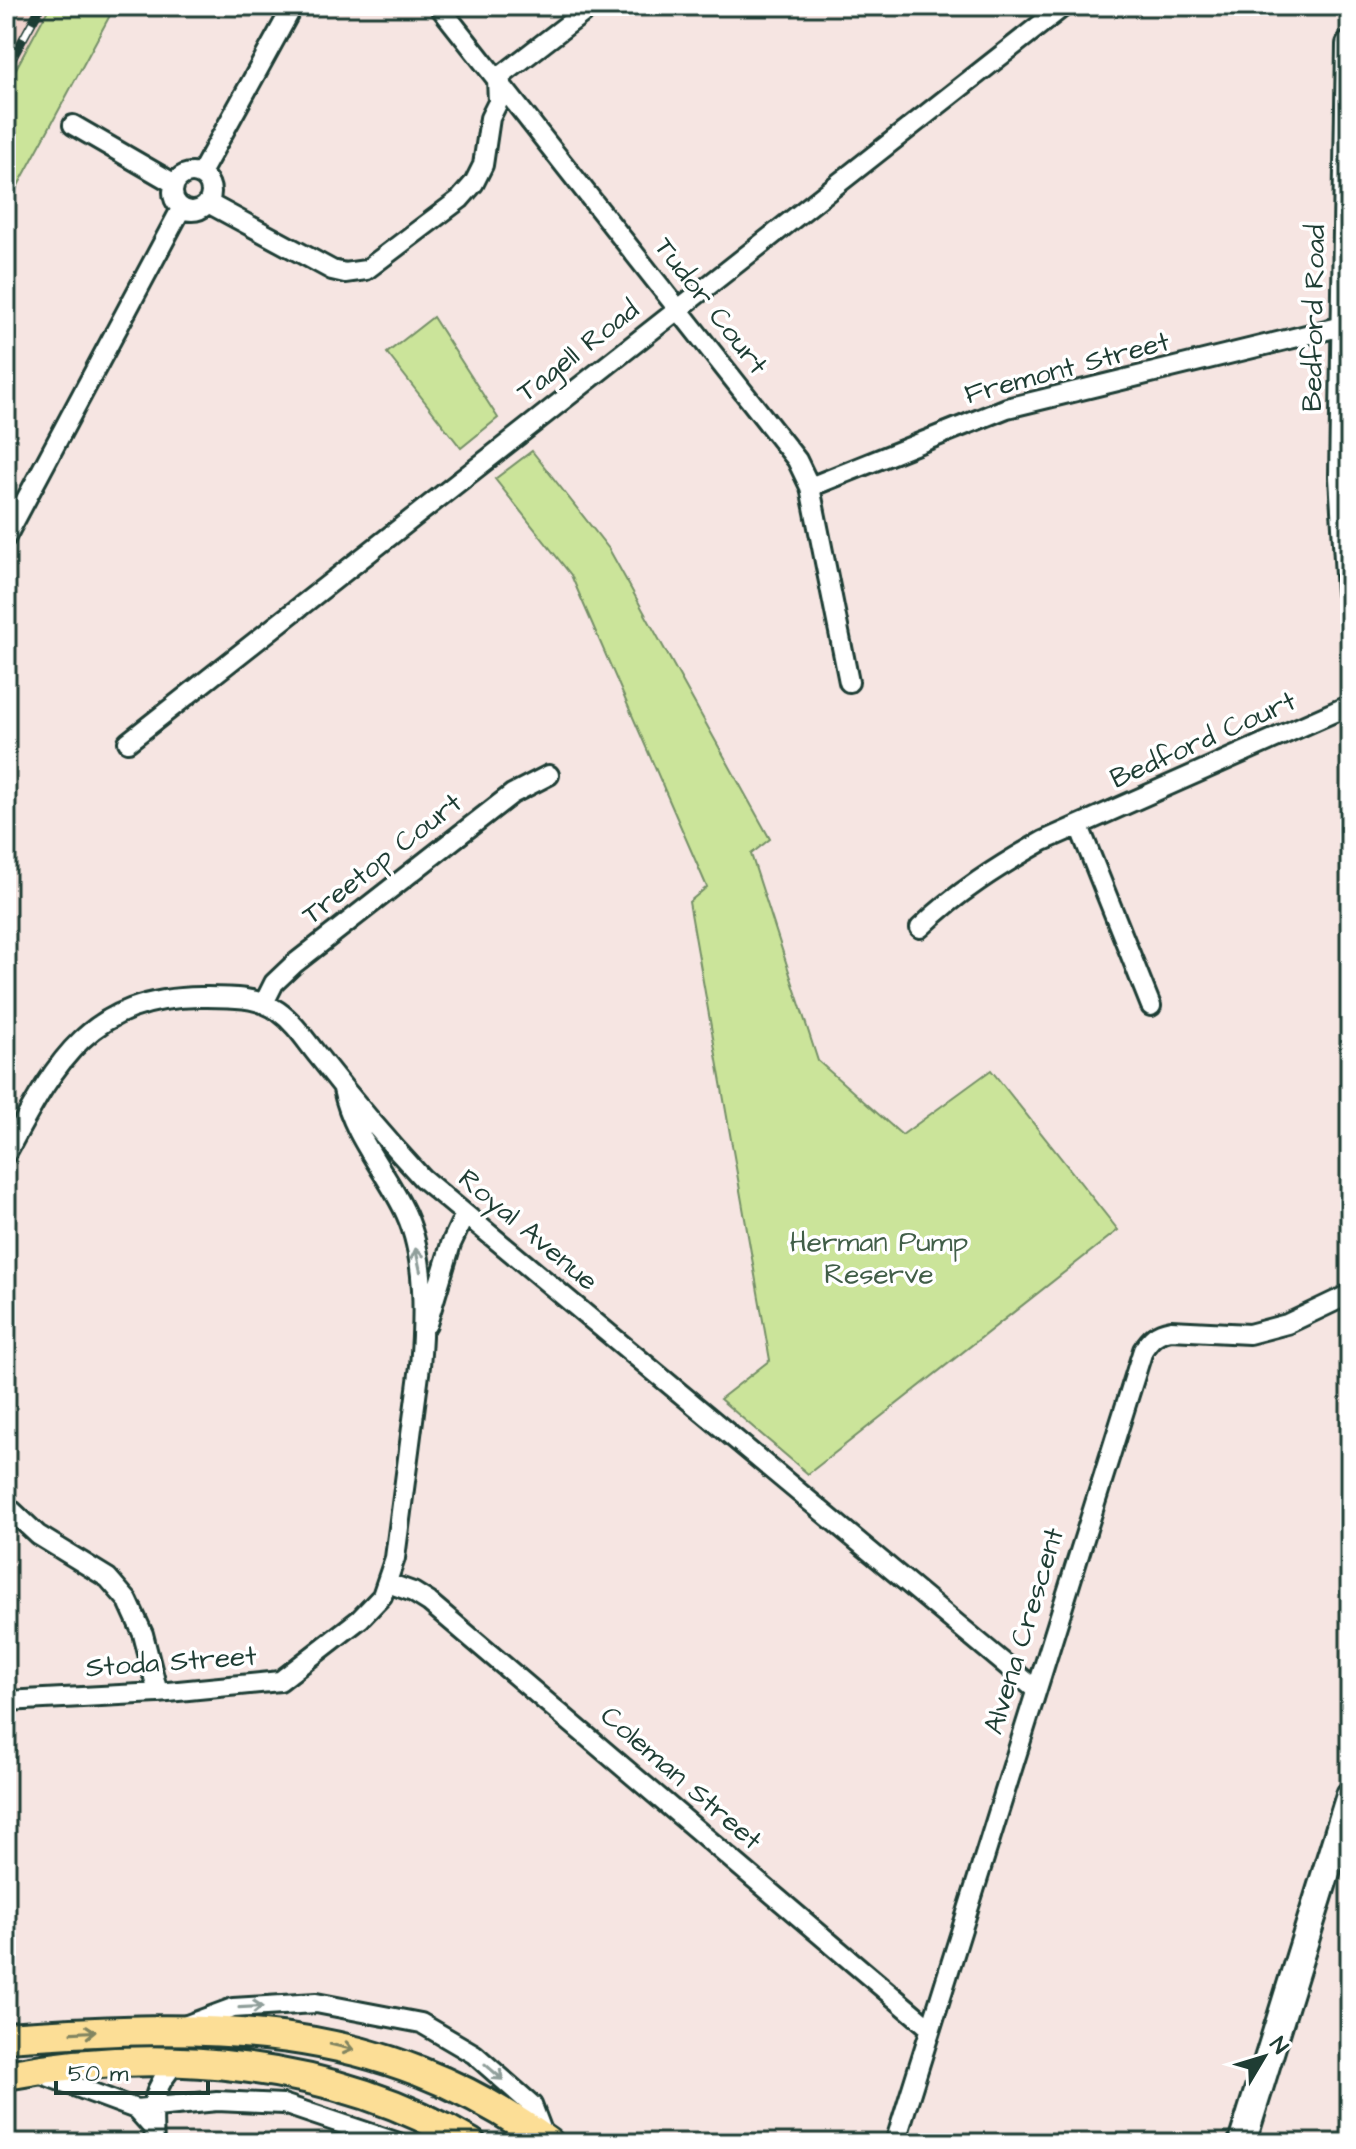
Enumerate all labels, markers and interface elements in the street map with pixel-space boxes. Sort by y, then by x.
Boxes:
street label: Bedford Road [1293,224,1335,412]
street label: Tudor Court [645,229,778,384]
street label: Tagell Road [509,291,648,412]
street label: Fremont Street [960,322,1174,414]
street label: Bedford Court [1104,681,1303,798]
street label: Treetop Court [294,784,471,934]
street label: Royal Avenue [448,1160,606,1302]
park label: Herman Pump Reserve [790,1223,968,1294]
one-way arrow [409,1248,424,1274]
street label: Alvena Crescent [974,1522,1074,1739]
street label: Stoda Street [84,1637,258,1687]
street label: Coleman Street [592,1697,771,1860]
one-way arrow [237,1999,264,2014]
north arrow [1224,2017,1304,2097]
one-way arrow [70,2024,97,2039]
text: N [1262,2031,1295,2061]
one-way arrow [329,2040,355,2055]
scale bar [56,2045,208,2095]
text: 50 m [68,2057,129,2091]
one-way arrow [483,2062,504,2080]

